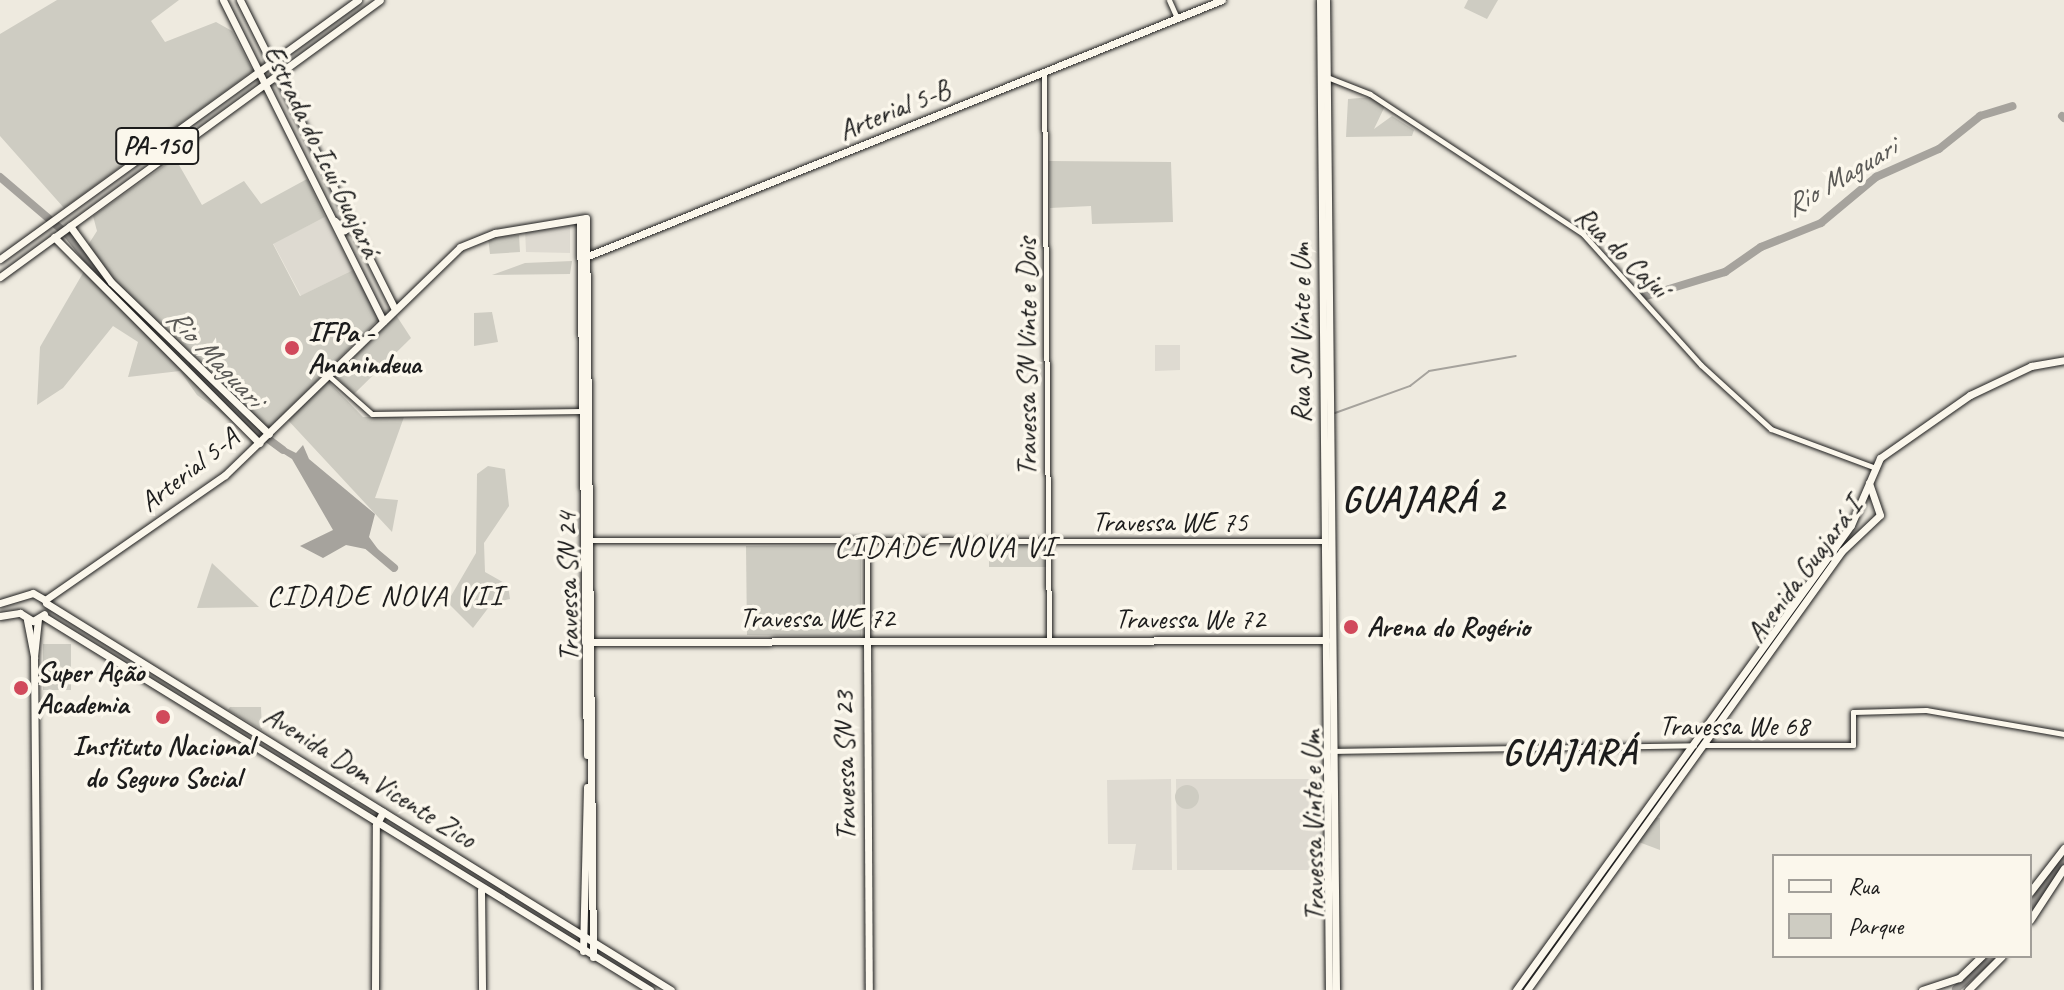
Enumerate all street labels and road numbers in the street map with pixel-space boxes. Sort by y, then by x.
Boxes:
street label: Estrada do Icuí Guajará [256,40,388,262]
street label: Arterial 5-B [834,73,954,147]
road number: PA-150 [115,124,199,168]
street label: Rua do Cajuí [1568,199,1676,305]
street label: Travessa SN Vinte e Dois [1010,238,1044,476]
street label: Rua SN Vinte e Um [1284,242,1318,424]
street label: Arterial 5-A [133,421,245,519]
street label: Avenida Guajará I [1739,491,1869,649]
street label: Travessa WE 75 [1092,505,1248,539]
street label: Travessa SN 24 [550,512,586,662]
street label: Travessa WE 72 [739,601,895,635]
street label: Travessa We 72 [1115,602,1265,636]
street label: Travessa SN 23 [827,691,863,841]
street label: Avenida Dom Vicente Zico [258,698,482,856]
street label: Travessa We 68 [1659,709,1809,743]
street label: Travessa Vinte e Um [1295,730,1331,922]

